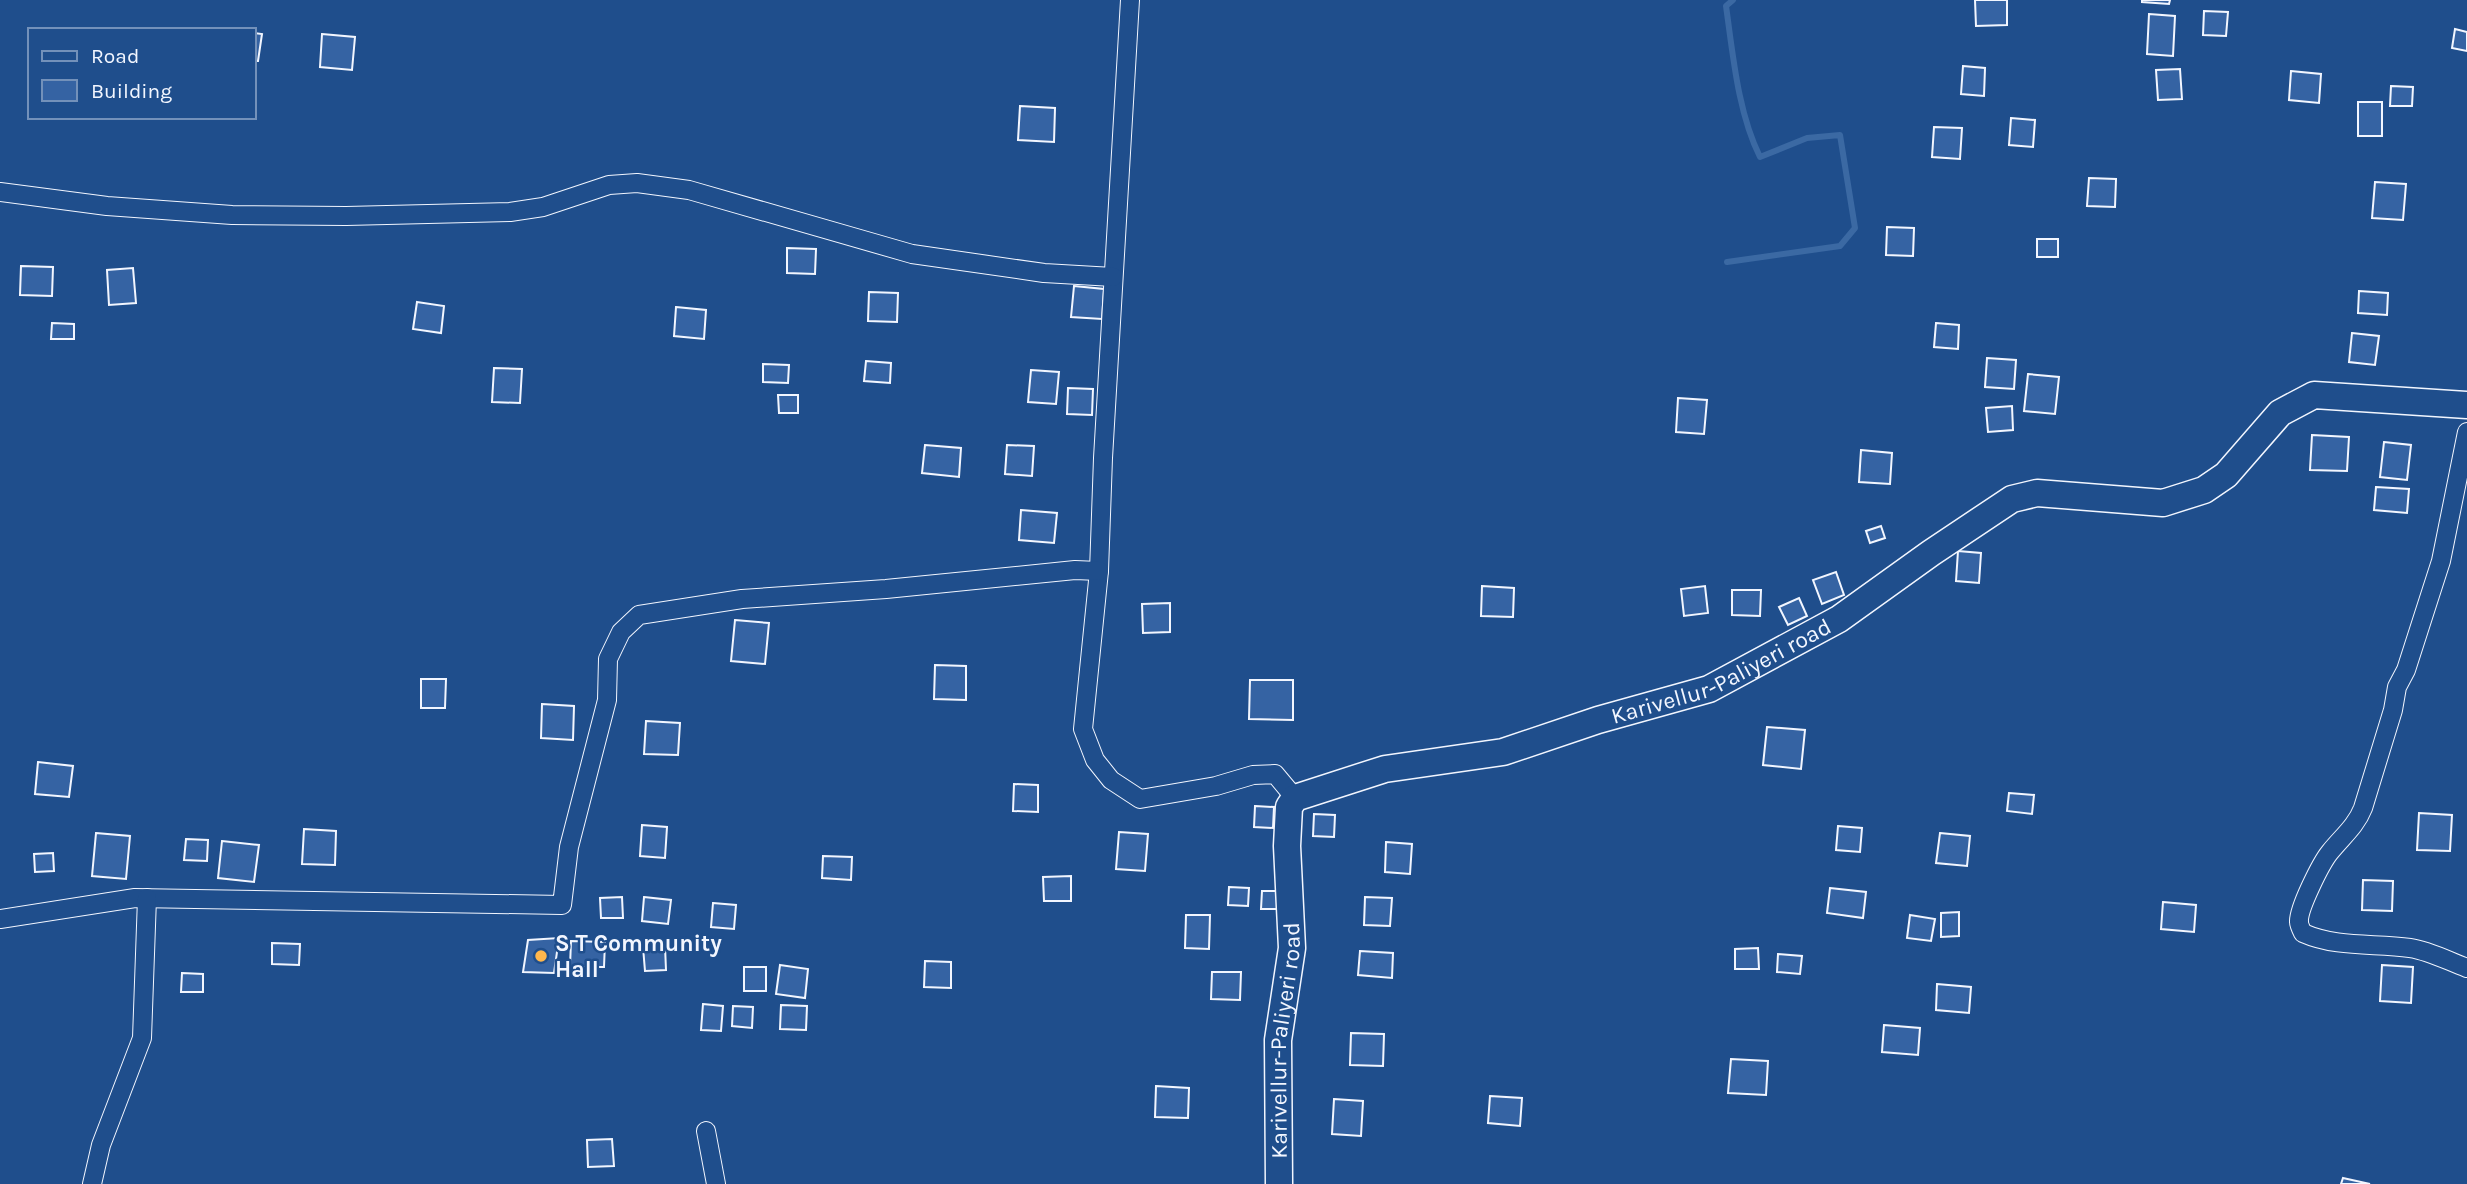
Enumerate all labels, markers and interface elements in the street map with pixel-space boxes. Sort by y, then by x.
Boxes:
legend [28,28,256,119]
text: Road [91,44,139,68]
text: Building [91,79,172,103]
street label: Karivellur-Paliyeri road [1608,612,1836,729]
street label: Karivellur-Paliyeri road [1264,922,1306,1159]
place label: S T Community Hall [555,930,722,983]
marker: S T Community Hall [533,948,549,964]

